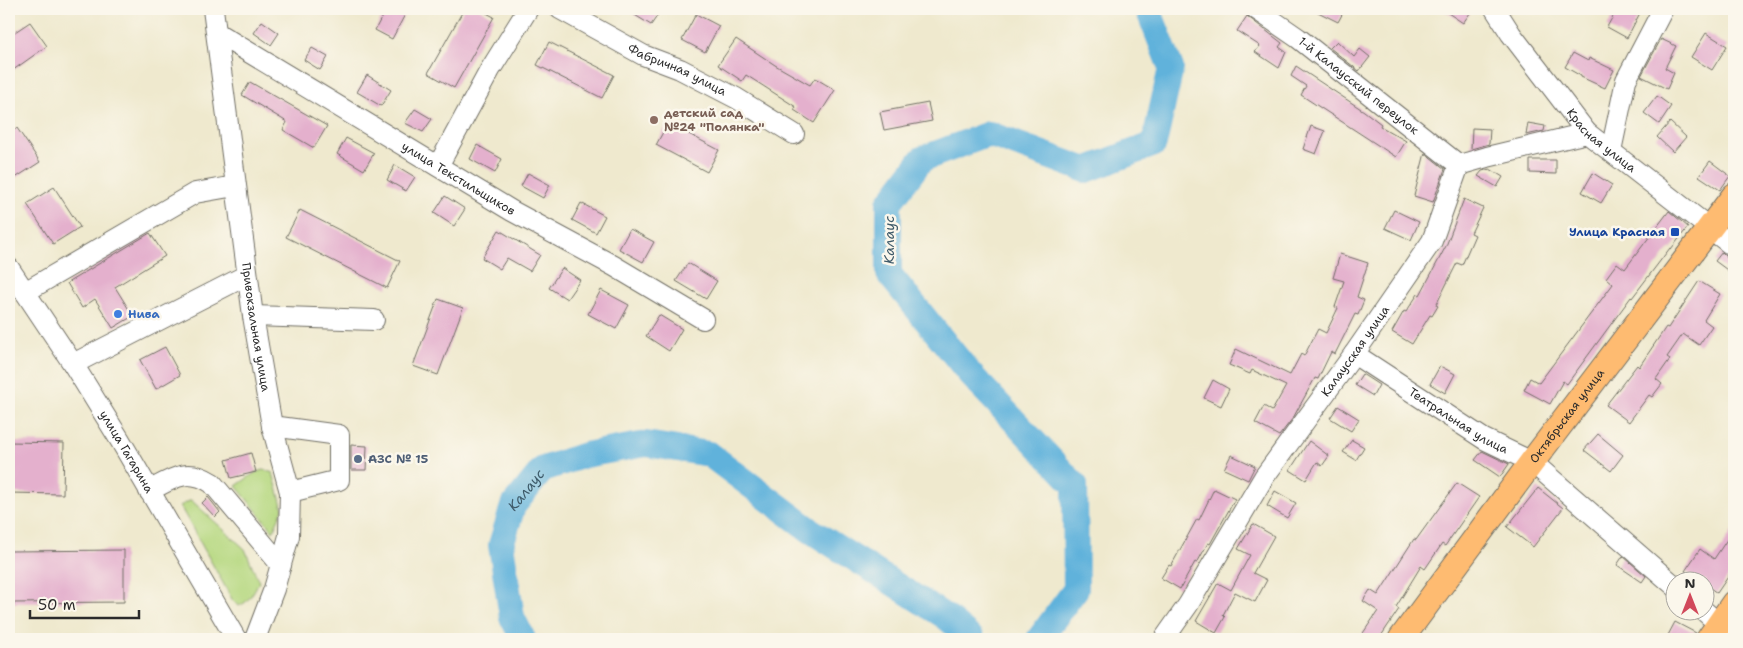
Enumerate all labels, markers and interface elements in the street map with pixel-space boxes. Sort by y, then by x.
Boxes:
street label: 1-й Калаусский переулок [1295,33,1422,138]
street label: Фабричная улица [625,40,730,100]
place label: детский сад №24 "Полянка" [664,105,765,135]
street label: Красная улица [1563,105,1640,176]
marker: детский сад №24 "Полянка" [648,114,660,126]
street label: улица Текстильщиков [399,138,518,219]
water label: Калаус [880,216,898,264]
place label: Улица Красная [1569,224,1665,240]
marker: Улица Красная [1669,226,1681,238]
street label: Привокзальная улица [238,262,274,393]
street label: Калаусская улица [1317,302,1393,400]
place label: Нива [128,306,161,322]
marker: Нива [112,308,124,320]
street label: Октябрьская улица [1526,365,1608,466]
street label: Театральная улица [1406,384,1511,458]
street label: улица Гагарина [96,407,157,496]
place label: АЗС № 15 [368,451,428,467]
marker: АЗС № 15 [352,453,364,465]
water label: Калаус [504,465,548,514]
north arrow [1666,570,1716,620]
text: N [1684,574,1696,592]
scale bar [30,588,139,620]
text: 50 m [38,595,76,615]

